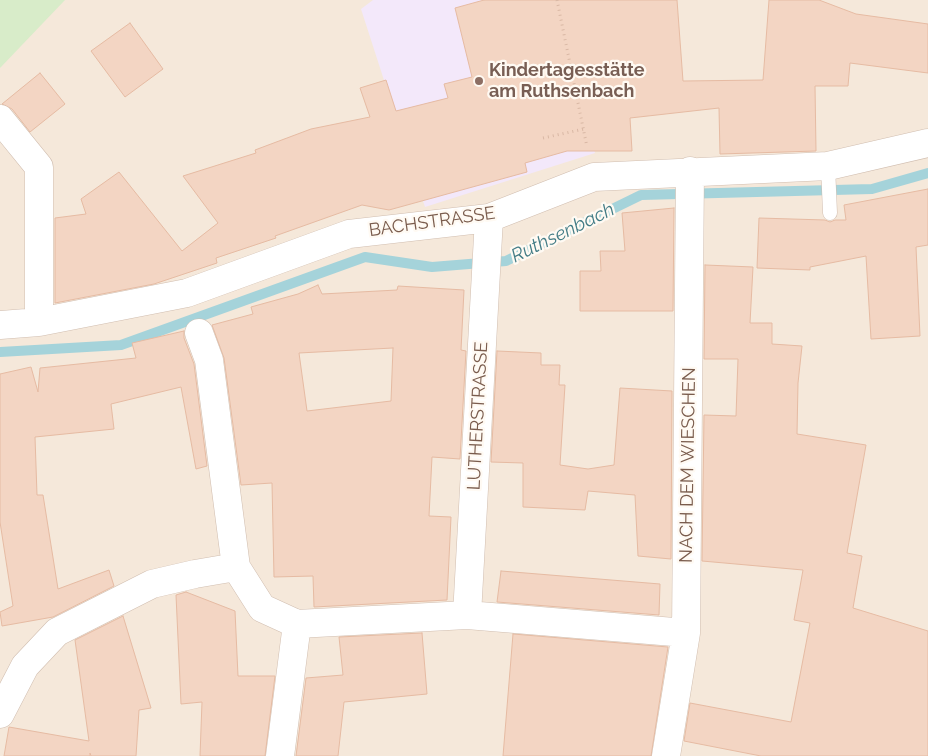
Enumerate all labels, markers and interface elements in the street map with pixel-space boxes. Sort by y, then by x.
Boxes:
place label: Kindertagesstätte am Ruthsenbach [489,60,645,102]
marker: Kindertagesstätte am Ruthsenbach [473,75,485,87]
water label: Ruthsenbach [508,198,618,268]
street label: BACHSTRASSE [367,202,497,242]
street label: LUTHERSTRASSE [463,341,493,491]
street label: NACH DEM WIESCHEN [675,367,701,563]

